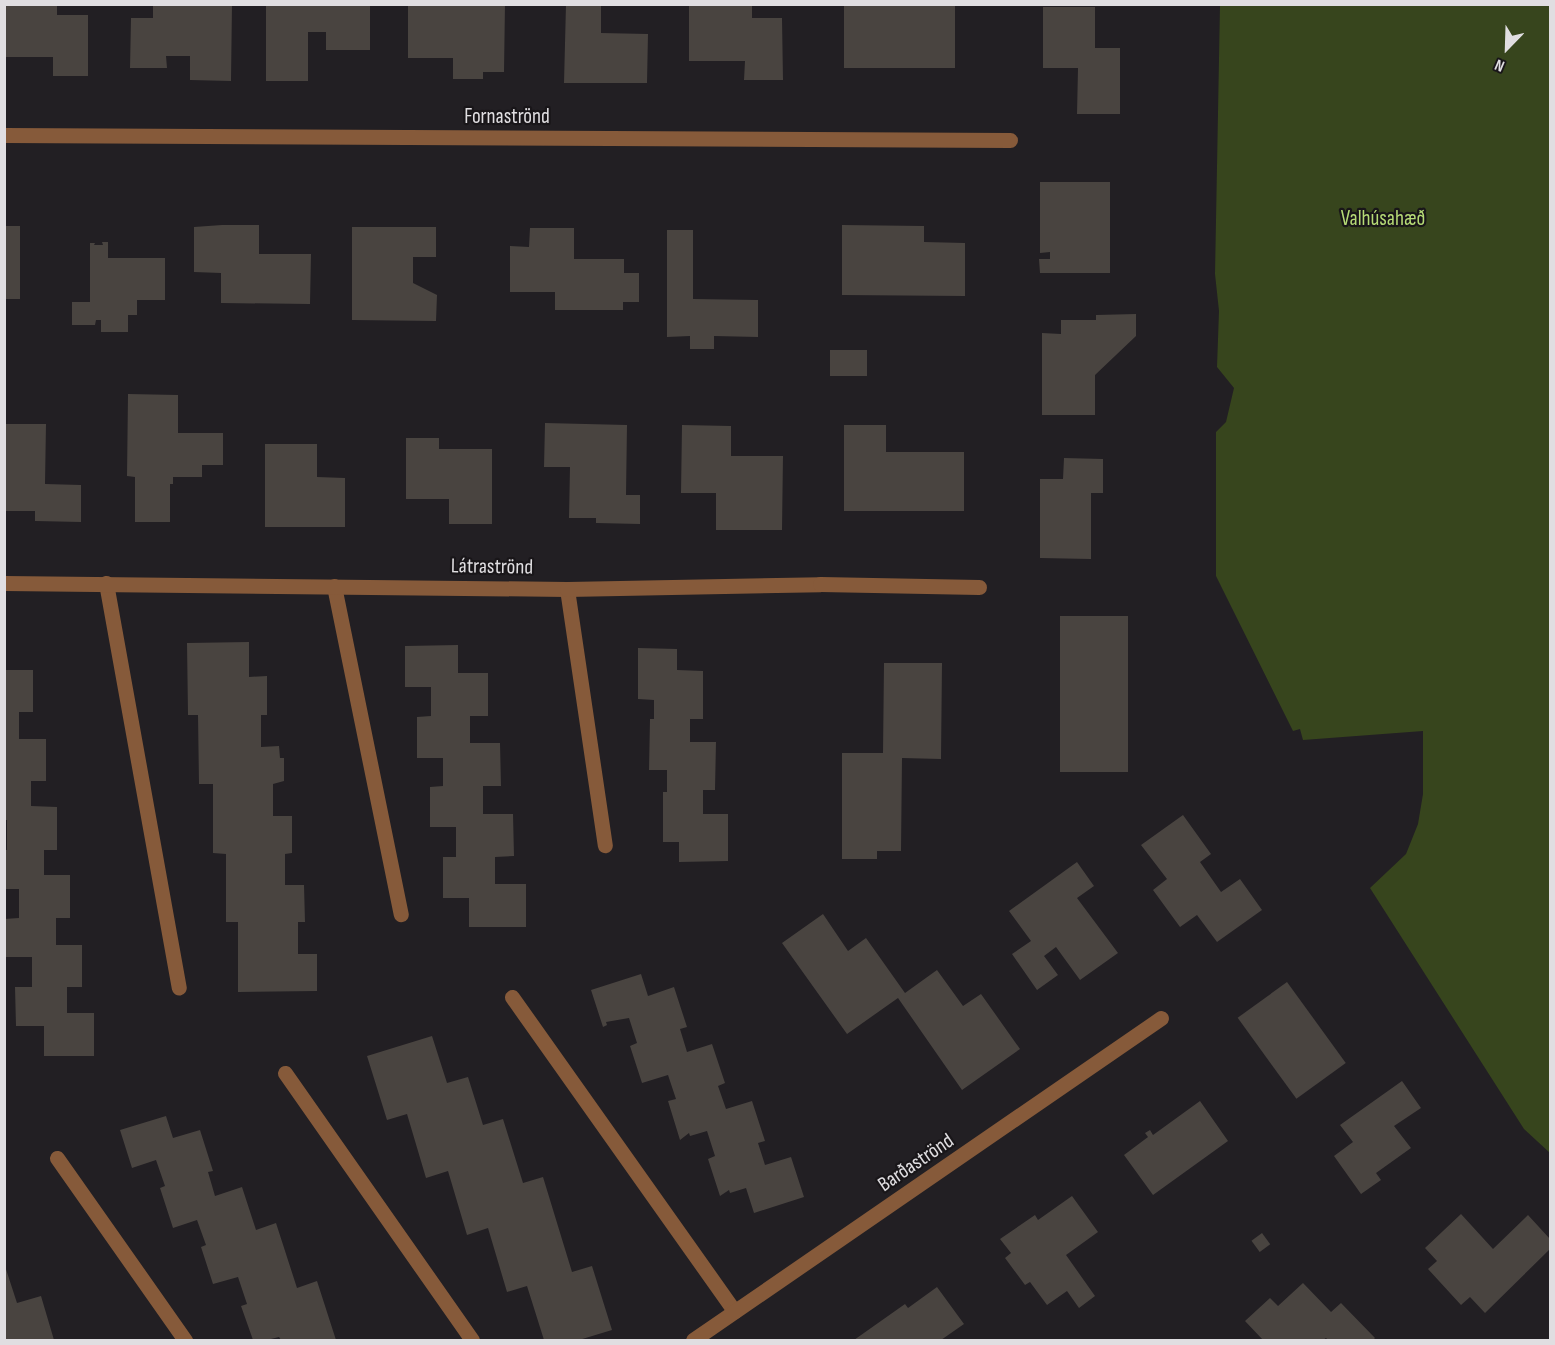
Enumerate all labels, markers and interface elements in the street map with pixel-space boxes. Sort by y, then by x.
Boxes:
north arrow [1477,18,1537,78]
text: N [1492,55,1507,75]
street label: Fornaströnd [464,104,550,130]
park label: Valhúsahæð [1341,206,1425,232]
street label: Látraströnd [451,554,533,580]
street label: Barðaströnd [873,1128,959,1198]

